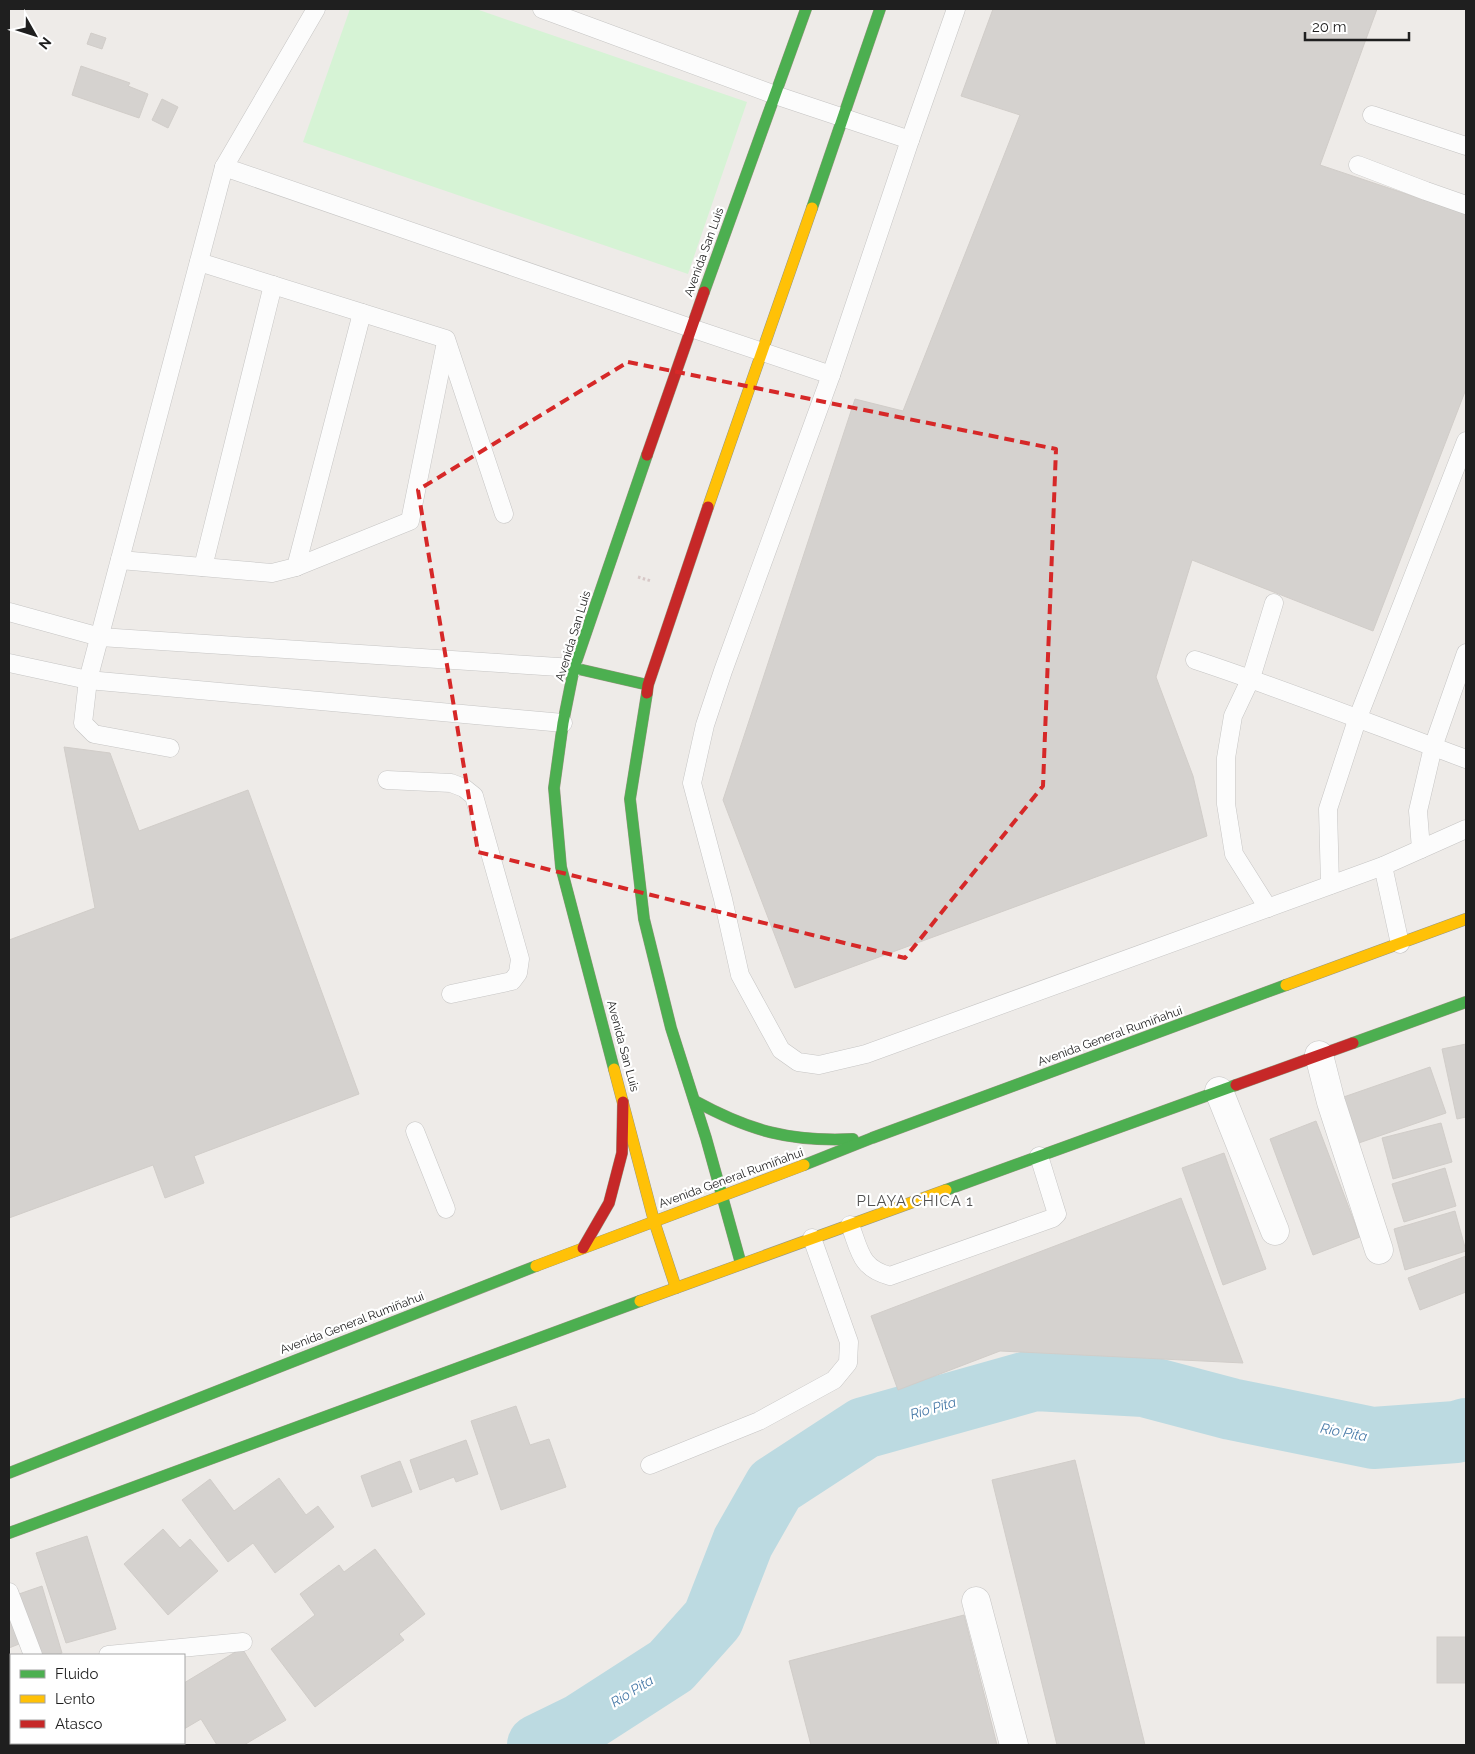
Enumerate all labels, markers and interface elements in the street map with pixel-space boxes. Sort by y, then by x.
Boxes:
north arrow [10,10,60,60]
scale bar [1305,10,1409,42]
text: 20 m [1312,18,1347,36]
text: N [36,34,55,52]
street label: Avenida San Luis [681,205,727,299]
street label: Avenida San Luis [553,589,593,683]
street label: Avenida San Luis [604,999,642,1093]
street label: Avenida General Rumiñahui [1036,1003,1184,1069]
street label: Avenida General Rumiñahui [657,1145,805,1211]
district label: PLAYA CHICA 1 [856,1192,974,1210]
street label: Avenida General Rumiñahui [278,1289,426,1357]
water label: Río Pita [908,1394,958,1422]
water label: Río Pita [1319,1420,1369,1444]
legend [10,1654,185,1744]
text: Fluido [55,1665,98,1683]
water label: Río Pita [608,1672,656,1710]
text: Lento [55,1690,95,1708]
text: Atasco [55,1715,102,1733]

